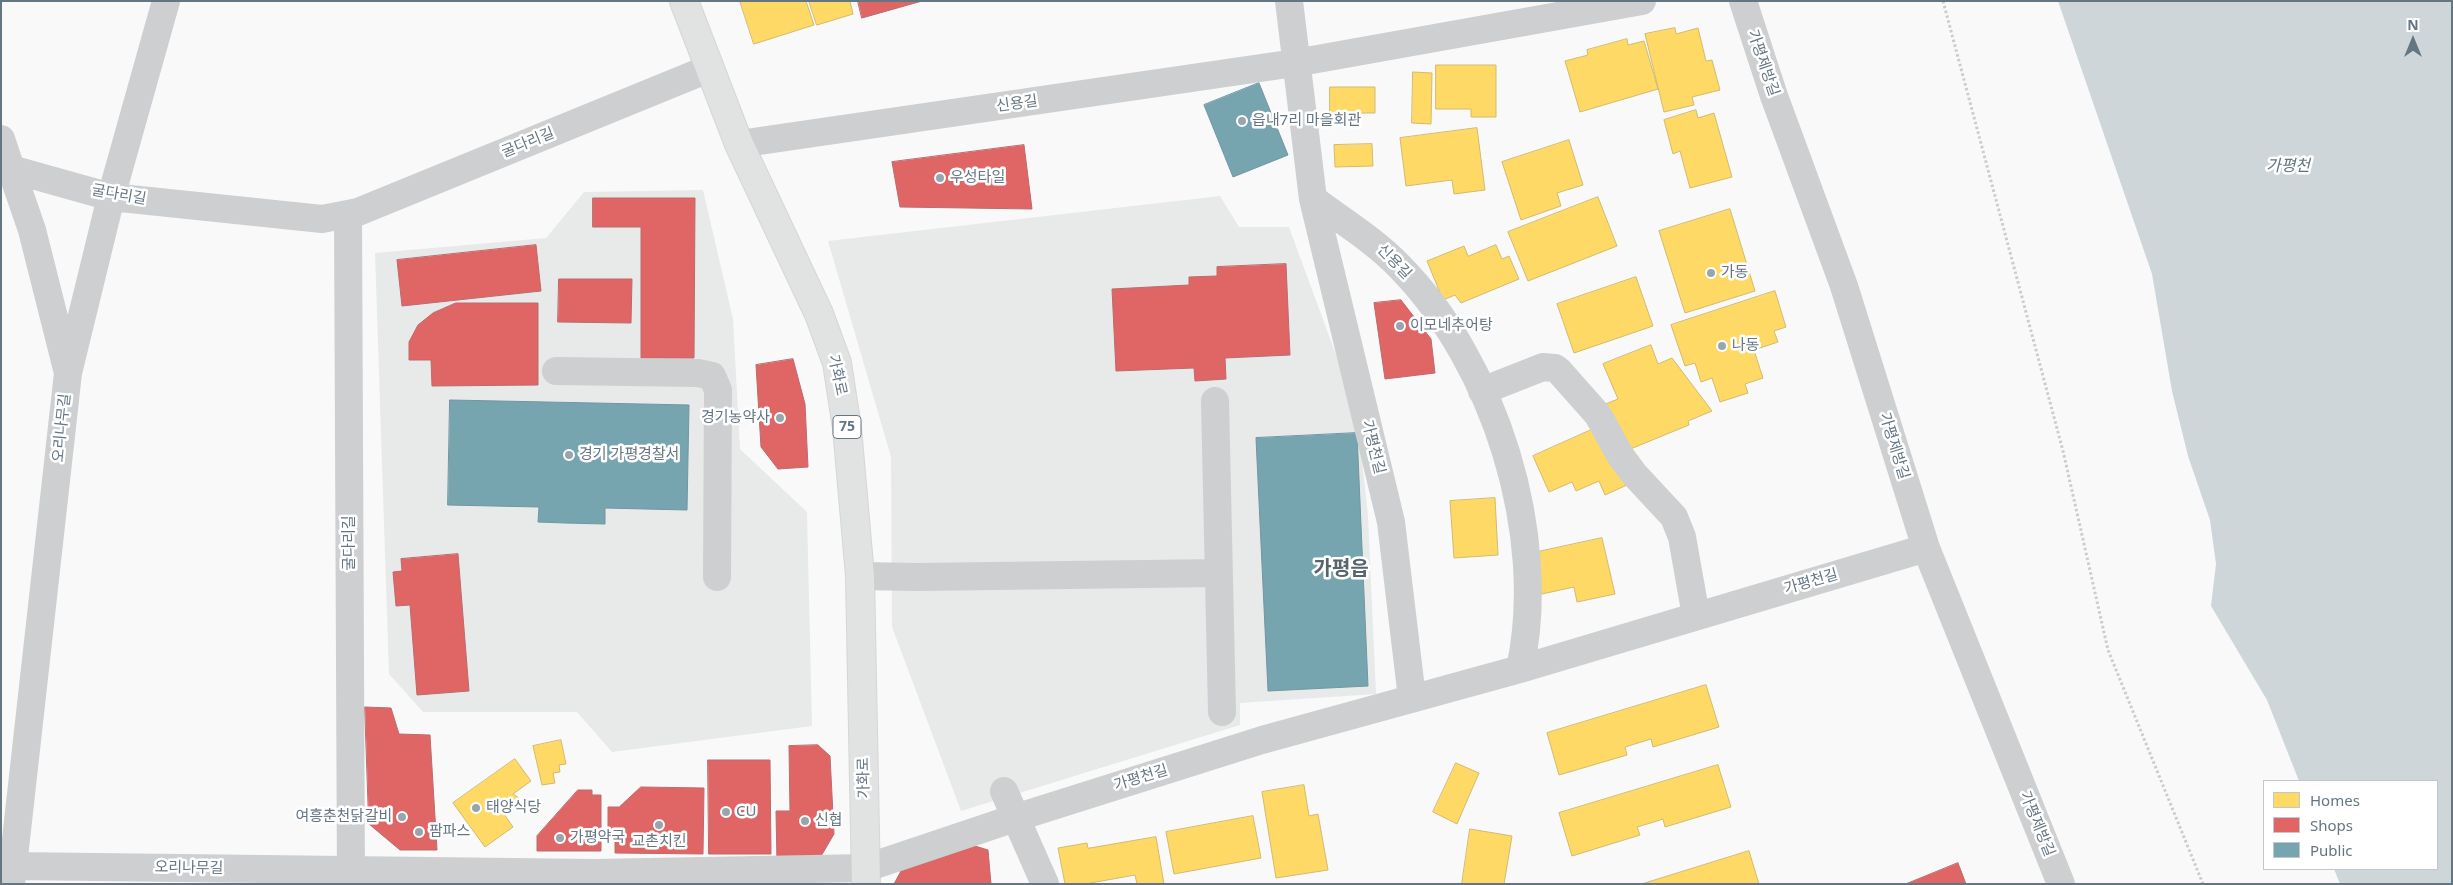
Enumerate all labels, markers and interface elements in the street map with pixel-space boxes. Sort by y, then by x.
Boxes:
north arrow [2388,15,2438,65]
text: N [2407,15,2419,34]
street label: 가평제방길 [1743,27,1783,99]
street label: 신용길 [995,92,1039,116]
place label: 읍내7리 마을회관 [1252,112,1361,130]
marker: 읍내7리 마을회관 [1236,115,1248,127]
street label: 굴다리길 [499,124,557,162]
water label: 가평천 [2266,156,2310,176]
place label: 우성타일 [950,169,1005,187]
marker: 우성타일 [934,172,946,184]
street label: 굴다리길 [90,181,148,209]
street label: 신용길 [1373,241,1415,283]
place label: 가동 [1721,264,1749,282]
marker: 가동 [1705,267,1717,279]
place label: 이모네추어탕 [1410,317,1493,335]
marker: 이모네추어탕 [1394,320,1406,332]
place label: 나동 [1732,337,1760,355]
marker: 나동 [1716,340,1728,352]
street label: 가화로 [824,353,850,397]
street label: 오리나무길 [49,393,75,463]
place label: 경기농약사 [701,409,770,427]
street label: 가평제방길 [1875,410,1913,482]
marker: 경기농약사 [774,412,786,424]
road number: 75 [833,416,861,438]
street label: 가평천길 [1358,418,1388,476]
place label: 경기 가평경찰서 [579,446,679,464]
marker: 경기 가평경찰서 [563,449,575,461]
street label: 굴다리길 [341,515,359,571]
district label: 가평읍 [1313,557,1369,581]
street label: 가평천길 [1782,566,1840,598]
street label: 가화로 [855,757,873,799]
street label: 가평천길 [1112,761,1170,795]
legend [2263,780,2438,870]
street label: 가평제방길 [2016,789,2058,859]
text: Homes [2310,790,2360,810]
place label: 태양식당 [486,799,541,817]
marker: 태양식당 [470,802,482,814]
place label: CU [736,803,756,821]
marker: CU [720,806,732,818]
place label: 여흥춘천닭갈비 [295,808,392,826]
marker: 여흥춘천닭갈비 [396,811,408,823]
place label: 신협 [815,812,843,830]
marker: 신협 [799,815,811,827]
text: Shops [2310,815,2353,835]
marker: 교촌치킨 [653,819,665,831]
place label: 팜파스 [429,823,470,841]
marker: 팜파스 [413,826,425,838]
place label: 가평약국 [570,829,625,847]
marker: 가평약국 [554,832,566,844]
place label: 교촌치킨 [631,833,687,851]
text: Public [2310,840,2353,860]
street label: 오리나무길 [154,858,224,878]

